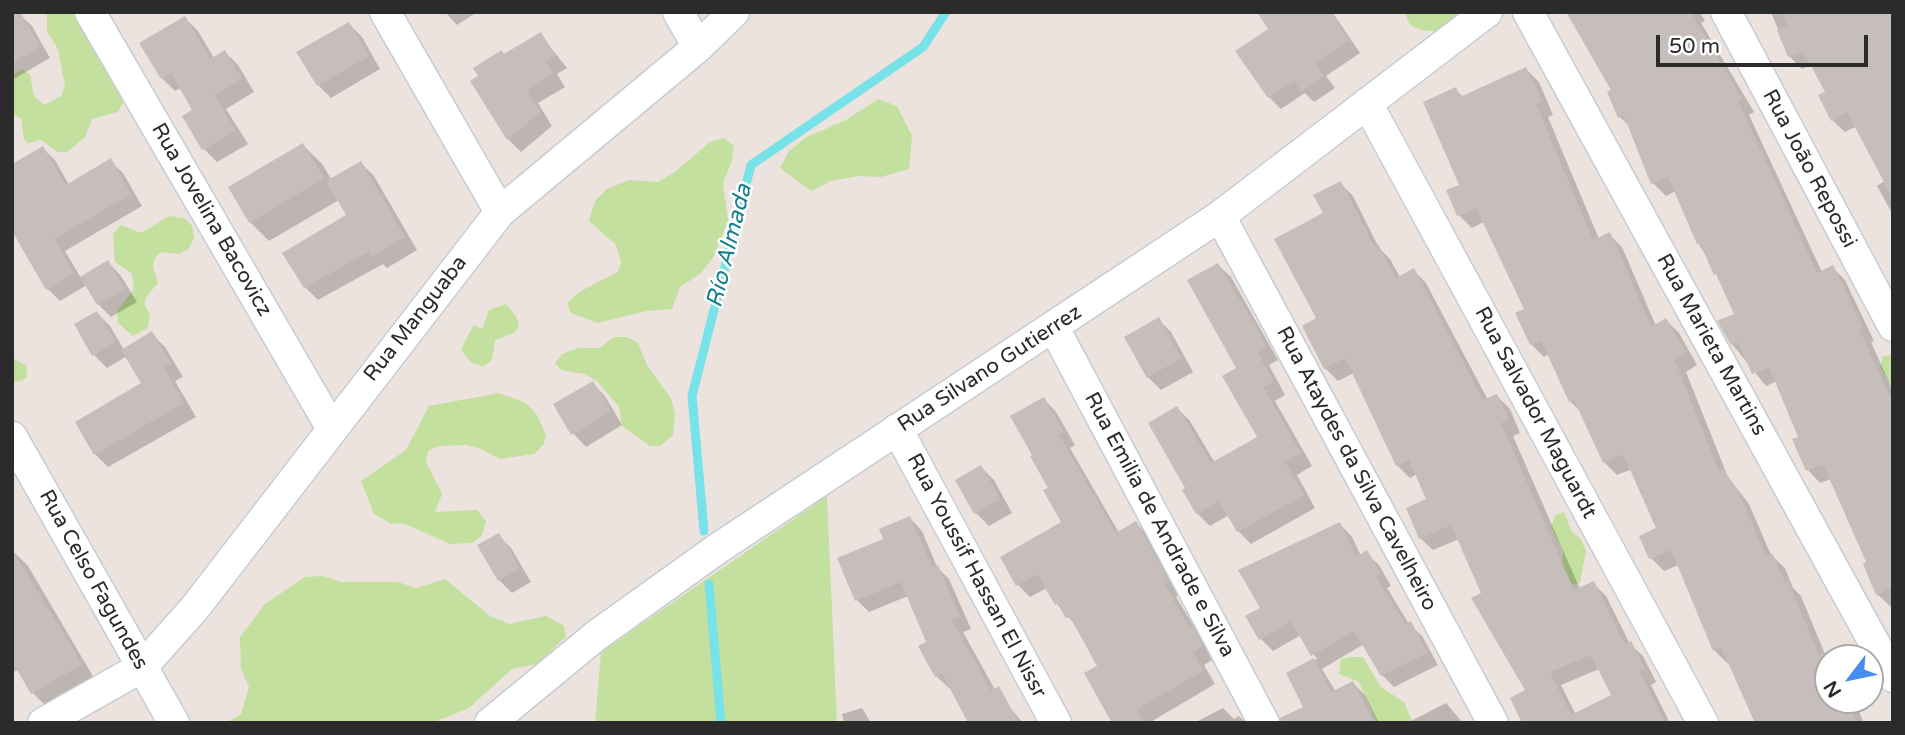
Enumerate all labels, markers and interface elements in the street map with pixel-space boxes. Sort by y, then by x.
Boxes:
scale bar [1660,21,1872,65]
text: 50 m [1669,34,1720,59]
street label: Rua João Repossi [1757,85,1861,253]
street label: Rua Jovelina Bacovicz [145,119,277,321]
water label: Río Almada [701,181,759,311]
street label: Rua Marieta Martins [1651,250,1771,440]
street label: Rua Manguaba [359,251,473,387]
street label: Rua Silvano Gutierrez [893,300,1087,438]
street label: Rua Salvador Maguardt [1468,303,1602,523]
street label: Rua Ataydes da Silva Cavelheiro [1270,323,1442,615]
street label: Rua Emilia de Andrade e Silva [1078,388,1240,662]
street label: Rua Youssif Hassan El Nissr [901,449,1051,703]
street label: Rua Celso Fagundes [33,486,153,674]
north arrow [1814,644,1884,714]
text: N [1820,677,1846,701]

